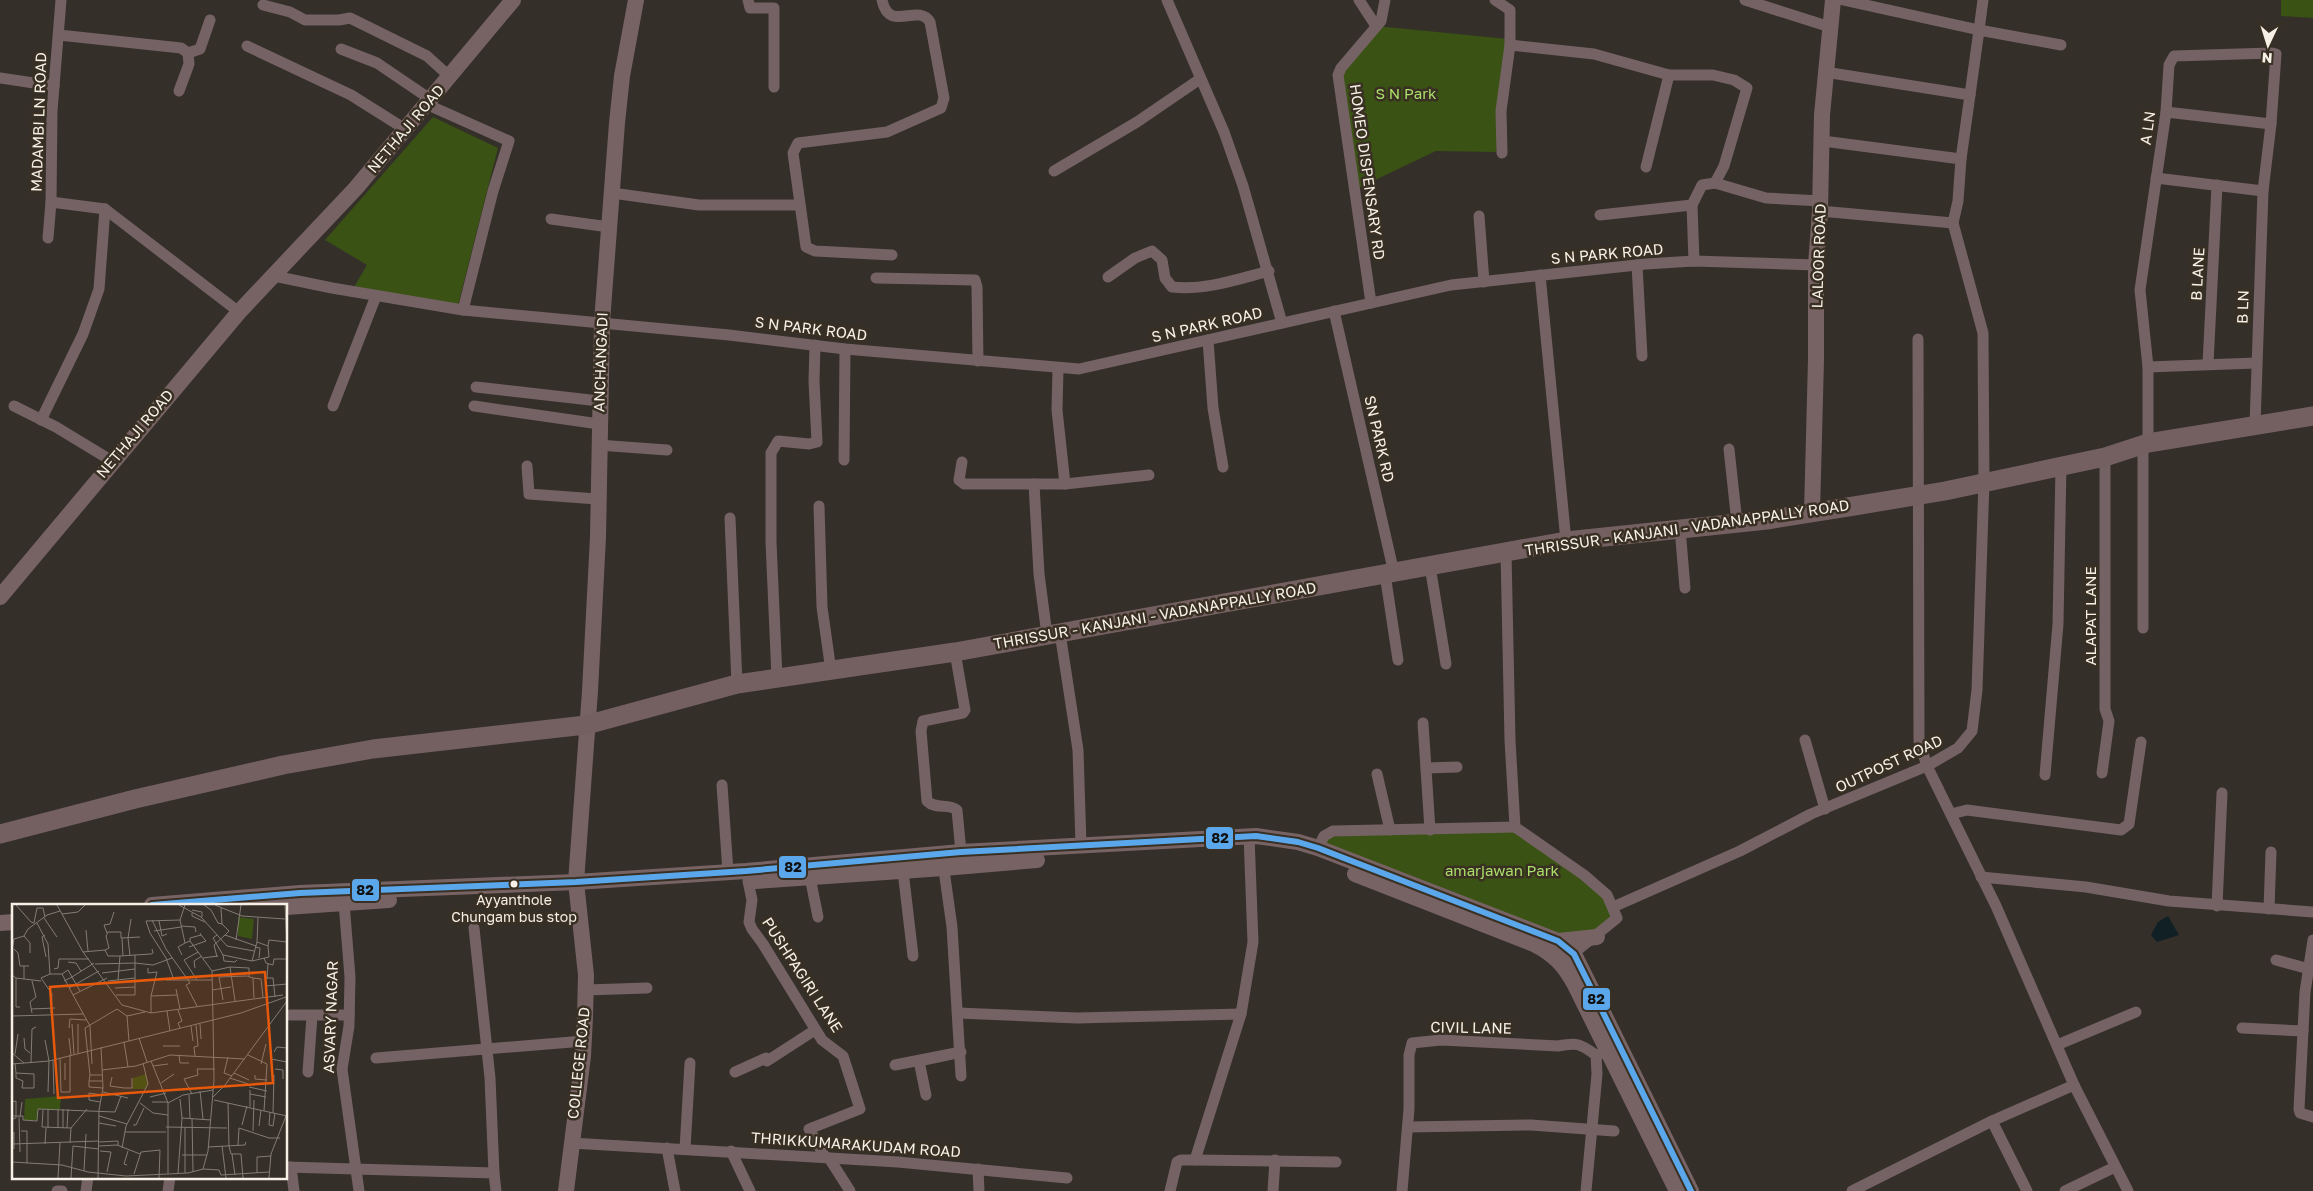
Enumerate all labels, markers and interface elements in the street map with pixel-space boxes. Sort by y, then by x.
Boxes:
north arrow [2243,20,2293,70]
text: N [2261,50,2273,67]
street label: MADAMBI LN ROAD [27,52,49,192]
street label: NETHAJI ROAD [363,80,447,176]
street label: HOMEO DISPENSARY RD [1347,83,1389,261]
park label: S N Park [1376,84,1437,102]
street label: A LN [2136,110,2158,146]
street label: LALOOR ROAD [1807,203,1829,309]
street label: S N PARK ROAD [1550,239,1664,267]
street label: B LANE [2187,247,2207,301]
street label: B LN [2232,290,2252,324]
street label: S N PARK ROAD [1150,303,1264,346]
street label: ANCHANGADI [589,312,611,412]
street label: S N PARK ROAD [754,312,868,344]
street label: NETHAJI ROAD [92,385,176,481]
street label: SN PARK RD [1361,394,1399,484]
street label: THRISSUR - KANJANI - VADANAPPALLY ROAD [1523,495,1850,559]
street label: ALAPAT LANE [2081,566,2099,666]
street label: THRISSUR - KANJANI - VADANAPPALLY ROAD [992,578,1318,652]
street label: OUTPOST ROAD [1832,730,1945,796]
line badge: 82 [1205,826,1234,850]
text: 82 [1211,829,1229,846]
line badge: 82 [778,855,807,879]
text: 82 [784,858,802,875]
park label: amarjawan Park [1445,861,1560,879]
line badge: 82 [351,878,380,902]
marker: Ayyanthole Chungam bus stop [509,879,519,889]
text: 82 [356,881,374,898]
place label: Ayyanthole Chungam bus stop [451,891,577,925]
inset map [12,904,288,1178]
street label: PUSHPAGIRI LANE [759,913,847,1035]
street label: ASVARY NAGAR [319,960,341,1074]
line badge: 82 [1582,987,1611,1011]
text: 82 [1587,990,1605,1007]
street label: COLLEGE ROAD [563,1006,593,1120]
street label: CIVIL LANE [1430,1017,1512,1037]
street label: THRIKKUMARAKUDAM ROAD [751,1128,962,1160]

